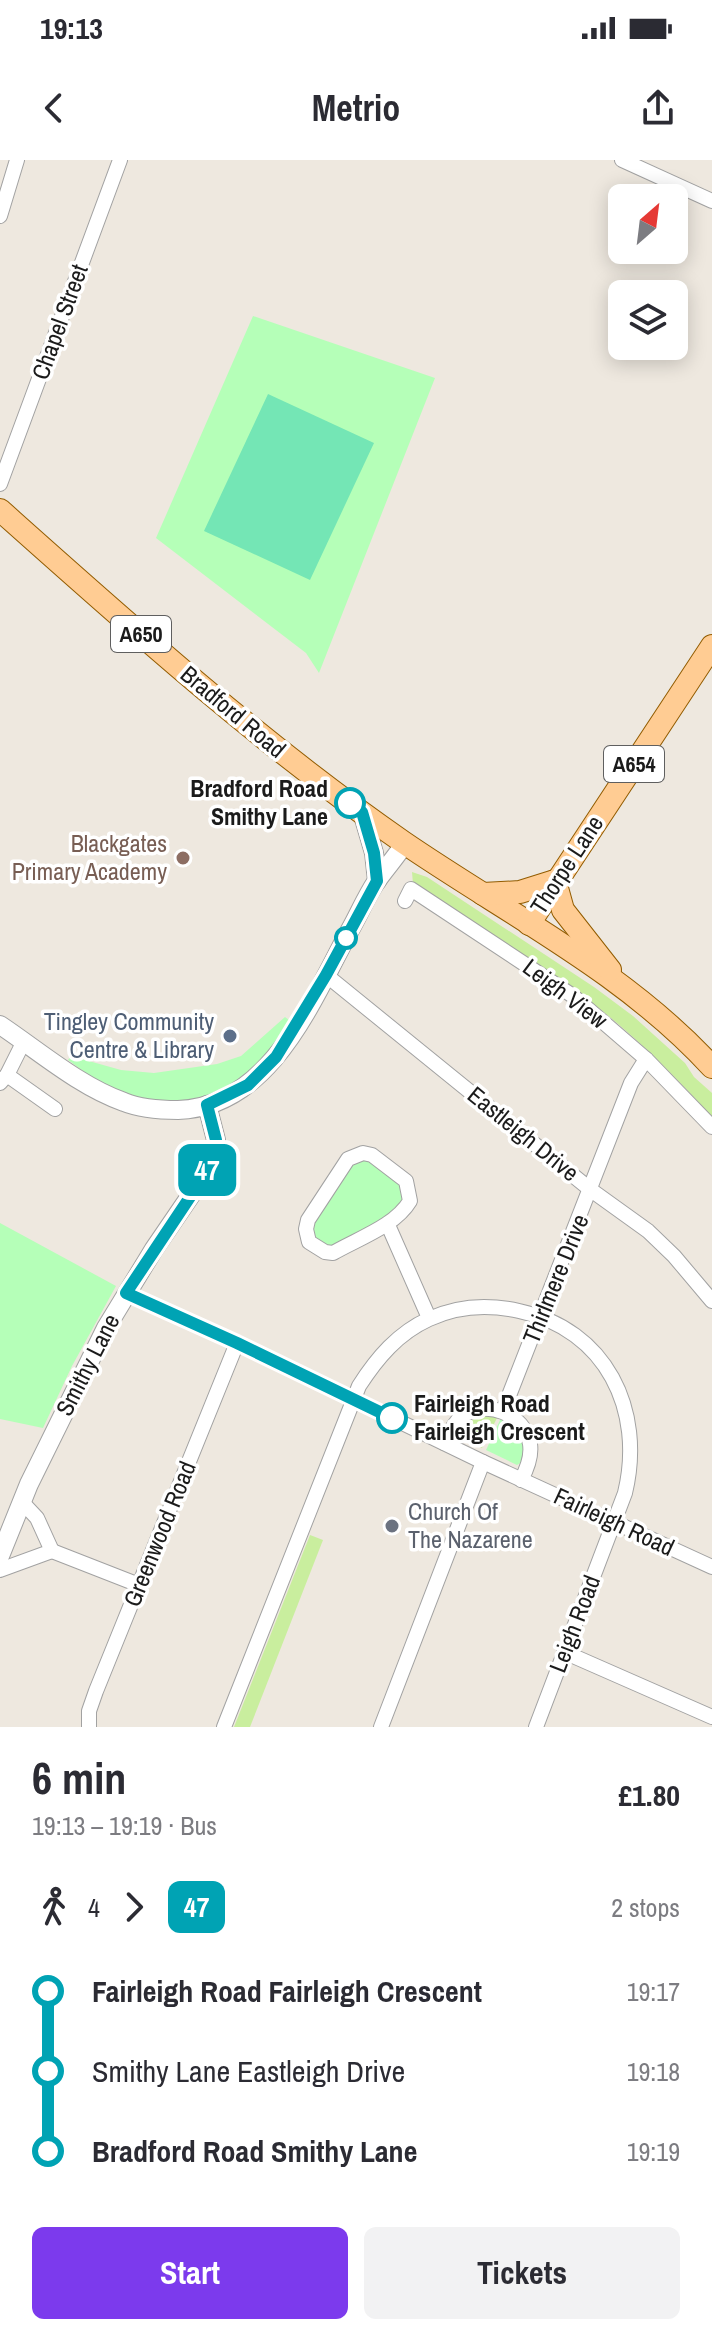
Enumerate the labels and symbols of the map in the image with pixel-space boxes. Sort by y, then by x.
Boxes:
north arrow [608,184,688,264]
street label: Chapel Street [23,259,95,384]
road number: A650 [111,616,171,652]
street label: Bradford Road [174,658,293,765]
road number: A654 [604,746,664,782]
place label: Bradford Road Smithy Lane [190,772,328,832]
marker: Bradford Road Smithy Lane [335,788,365,818]
street label: Thorpe Lane [522,809,610,920]
place label: Blackgates Primary Academy [12,827,167,887]
marker: Blackgates Primary Academy [174,849,192,867]
unlabelled marker [335,927,357,949]
street label: Leigh View [517,951,615,1036]
place label: Tingley Community Centre & Library [44,1005,214,1065]
marker: Tingley Community Centre & Library [221,1027,239,1045]
street label: Eastleigh Drive [461,1078,586,1188]
line badge: 47 [171,1144,243,1196]
street label: Thirlmere Drive [515,1209,596,1348]
street label: Smithy Lane [48,1308,126,1421]
place label: Fairleigh Road Fairleigh Crescent [414,1387,585,1447]
marker: Fairleigh Road Fairleigh Crescent [377,1403,407,1433]
street label: Greenwood Road [115,1456,203,1611]
street label: Fairleigh Road [549,1479,680,1563]
place label: Church Of The Nazarene [408,1495,533,1555]
marker: Church Of The Nazarene [383,1517,401,1535]
street label: Leigh Road [541,1570,607,1677]

